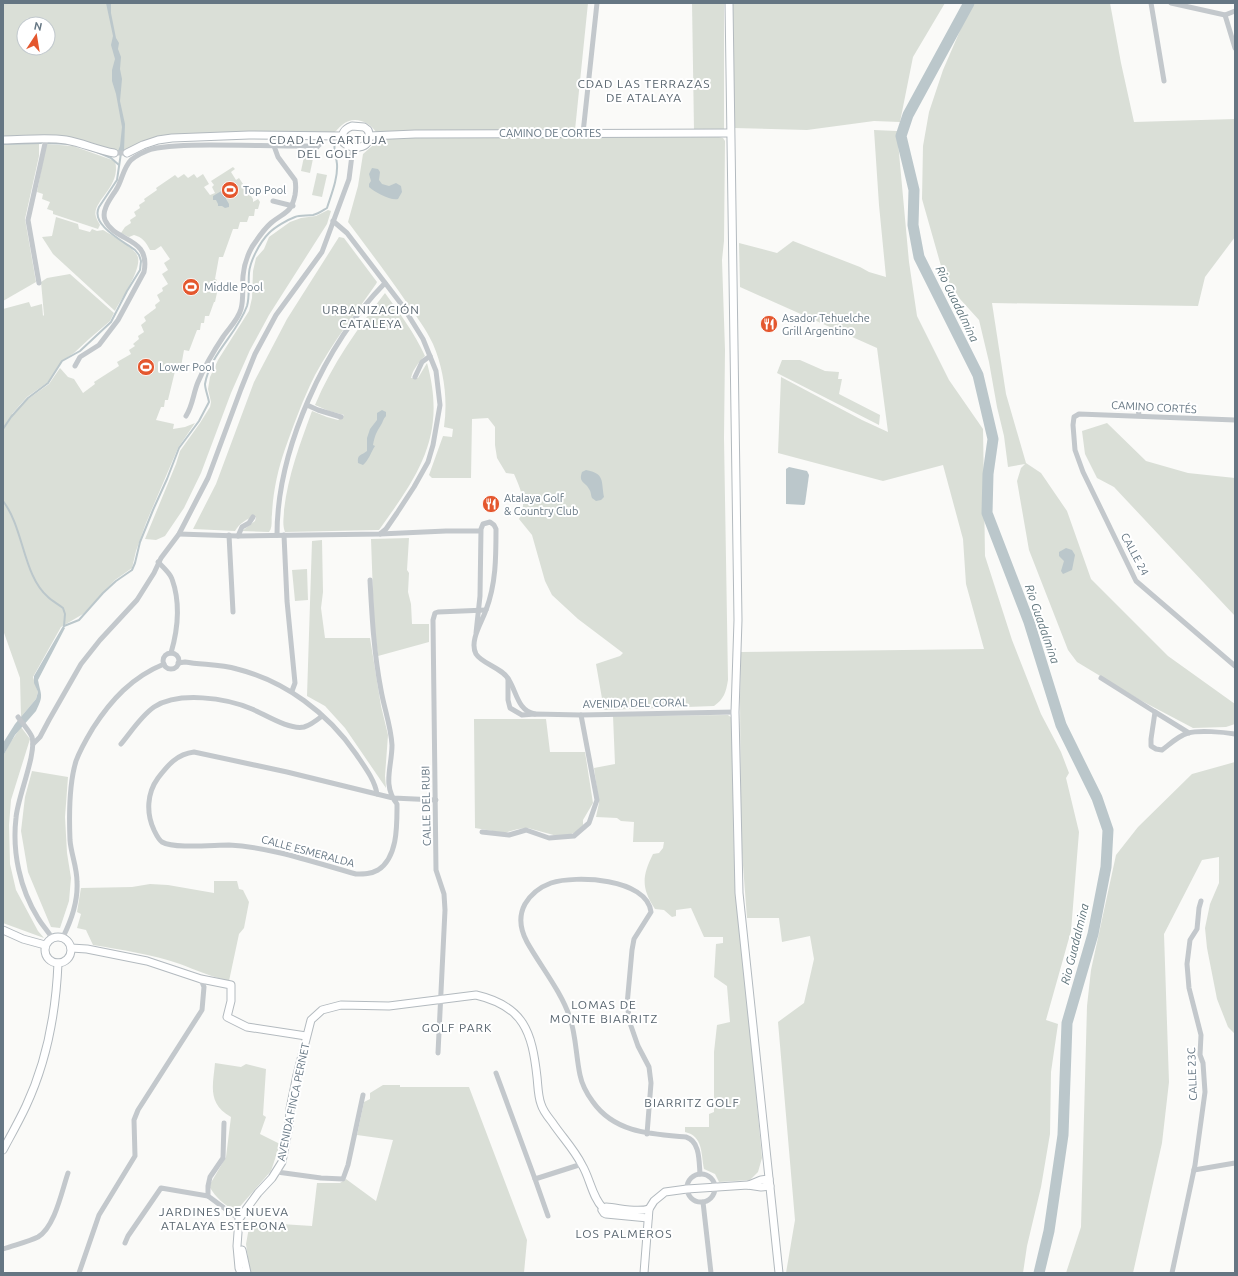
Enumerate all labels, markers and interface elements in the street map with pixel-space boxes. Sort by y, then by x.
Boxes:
north arrow [16,16,56,56]
text: N [33,19,43,33]
district label: CDAD LAS TERRAZAS DE ATALAYA [577,77,711,104]
street label: CAMINO DE CORTES [499,127,601,139]
district label: CDAD LA CARTUJA DEL GOLF [269,133,387,160]
sports icon: Top Pool [220,180,240,200]
place label: Top Pool [243,184,286,196]
water label: Rio Guadalmina [933,264,982,344]
sports icon: Middle Pool [181,277,201,297]
place label: Middle Pool [204,281,263,293]
district label: URBANIZACIÓN CATALEYA [322,303,420,330]
place label: Asador Tehuelche Grill Argentino [782,312,870,337]
restaurant icon: Asador Tehuelche Grill Argentino [759,314,779,334]
sports icon: Lower Pool [136,357,156,377]
place label: Lower Pool [159,361,215,373]
street label: CAMINO CORTÉS [1111,398,1197,415]
place label: Atalaya Golf & Country Club [504,492,578,517]
restaurant icon: Atalaya Golf & Country Club [481,494,501,514]
street label: CALLE 24 [1119,531,1151,577]
water label: Rio Guadalmina [1023,582,1062,666]
street label: AVENIDA DEL CORAL [582,696,688,710]
street label: CALLE DEL RUBI [419,766,433,846]
street label: CALLE ESMERALDA [260,833,357,869]
water label: Rio Guadalmina [1058,901,1091,986]
district label: LOMAS DE MONTE BIARRITZ [550,998,658,1025]
district label: GOLF PARK [422,1021,492,1034]
street label: AVENIDA FINCA PERNET [275,1042,311,1162]
street label: CALLE 23C [1185,1047,1199,1101]
district label: BIARRITZ GOLF [644,1096,740,1109]
district label: JARDINES DE NUEVA ATALAYA ESTEPONA [159,1205,289,1232]
district label: LOS PALMEROS [576,1227,672,1240]

